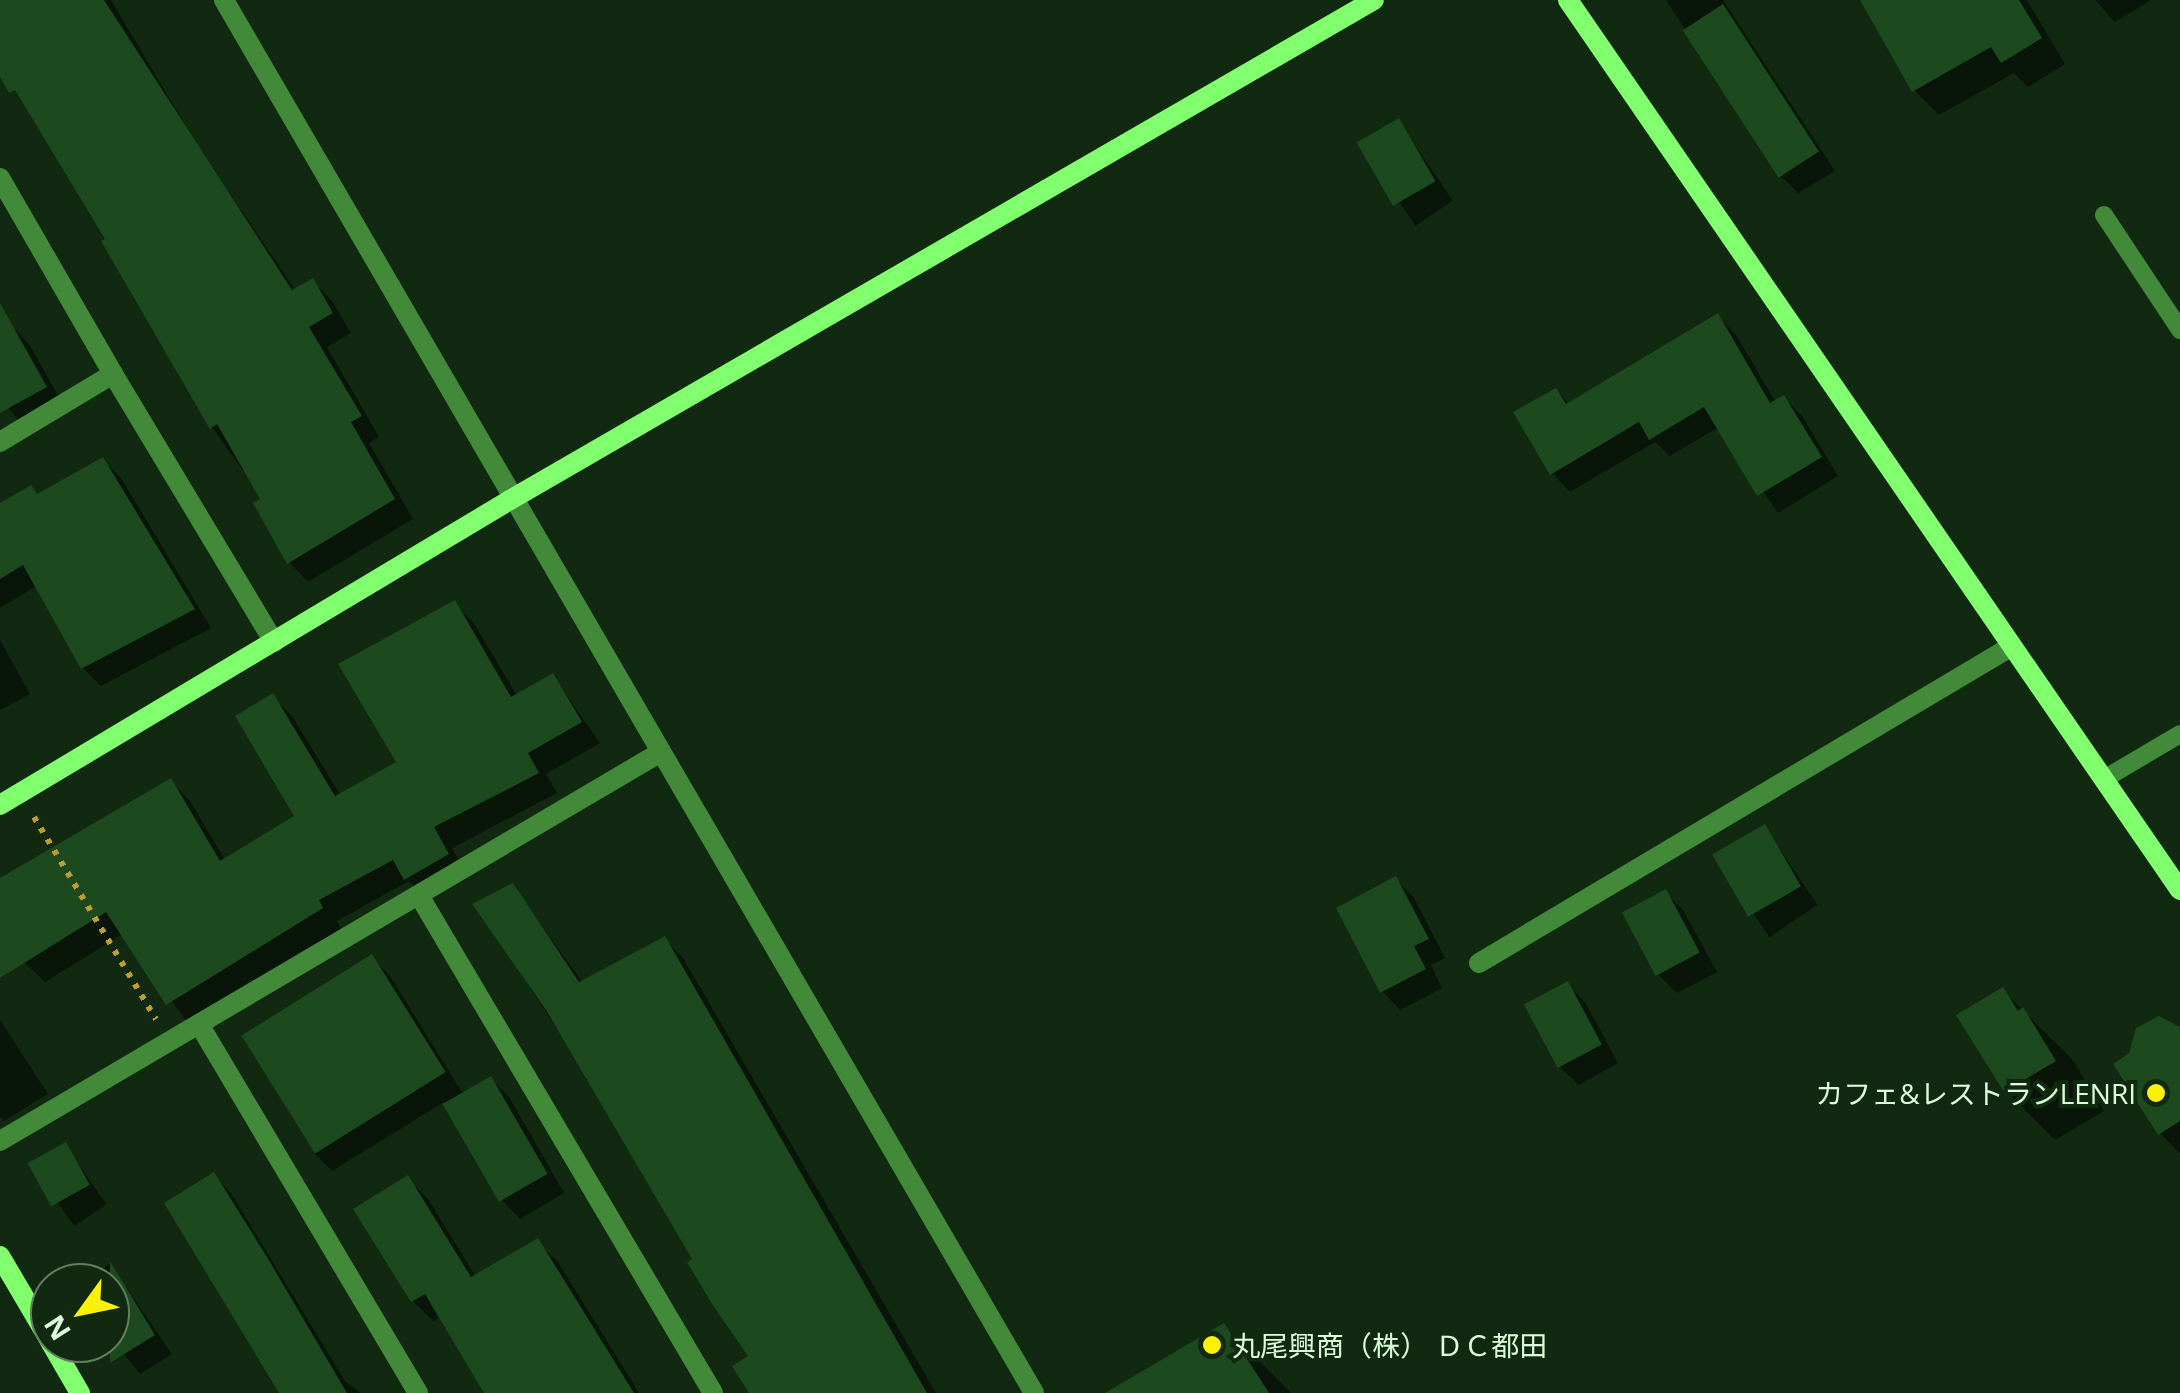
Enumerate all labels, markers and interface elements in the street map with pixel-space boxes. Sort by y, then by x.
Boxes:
place label: カフェ&レストランLENRI [1815,1076,2136,1110]
marker: カフェ&レストランLENRI [2145,1082,2167,1104]
north arrow [30,1263,130,1363]
text: N [34,1308,79,1348]
place label: 丸尾興商（株） ＤＣ都田 [1232,1328,1547,1362]
marker: 丸尾興商（株） ＤＣ都田 [1201,1334,1223,1356]

